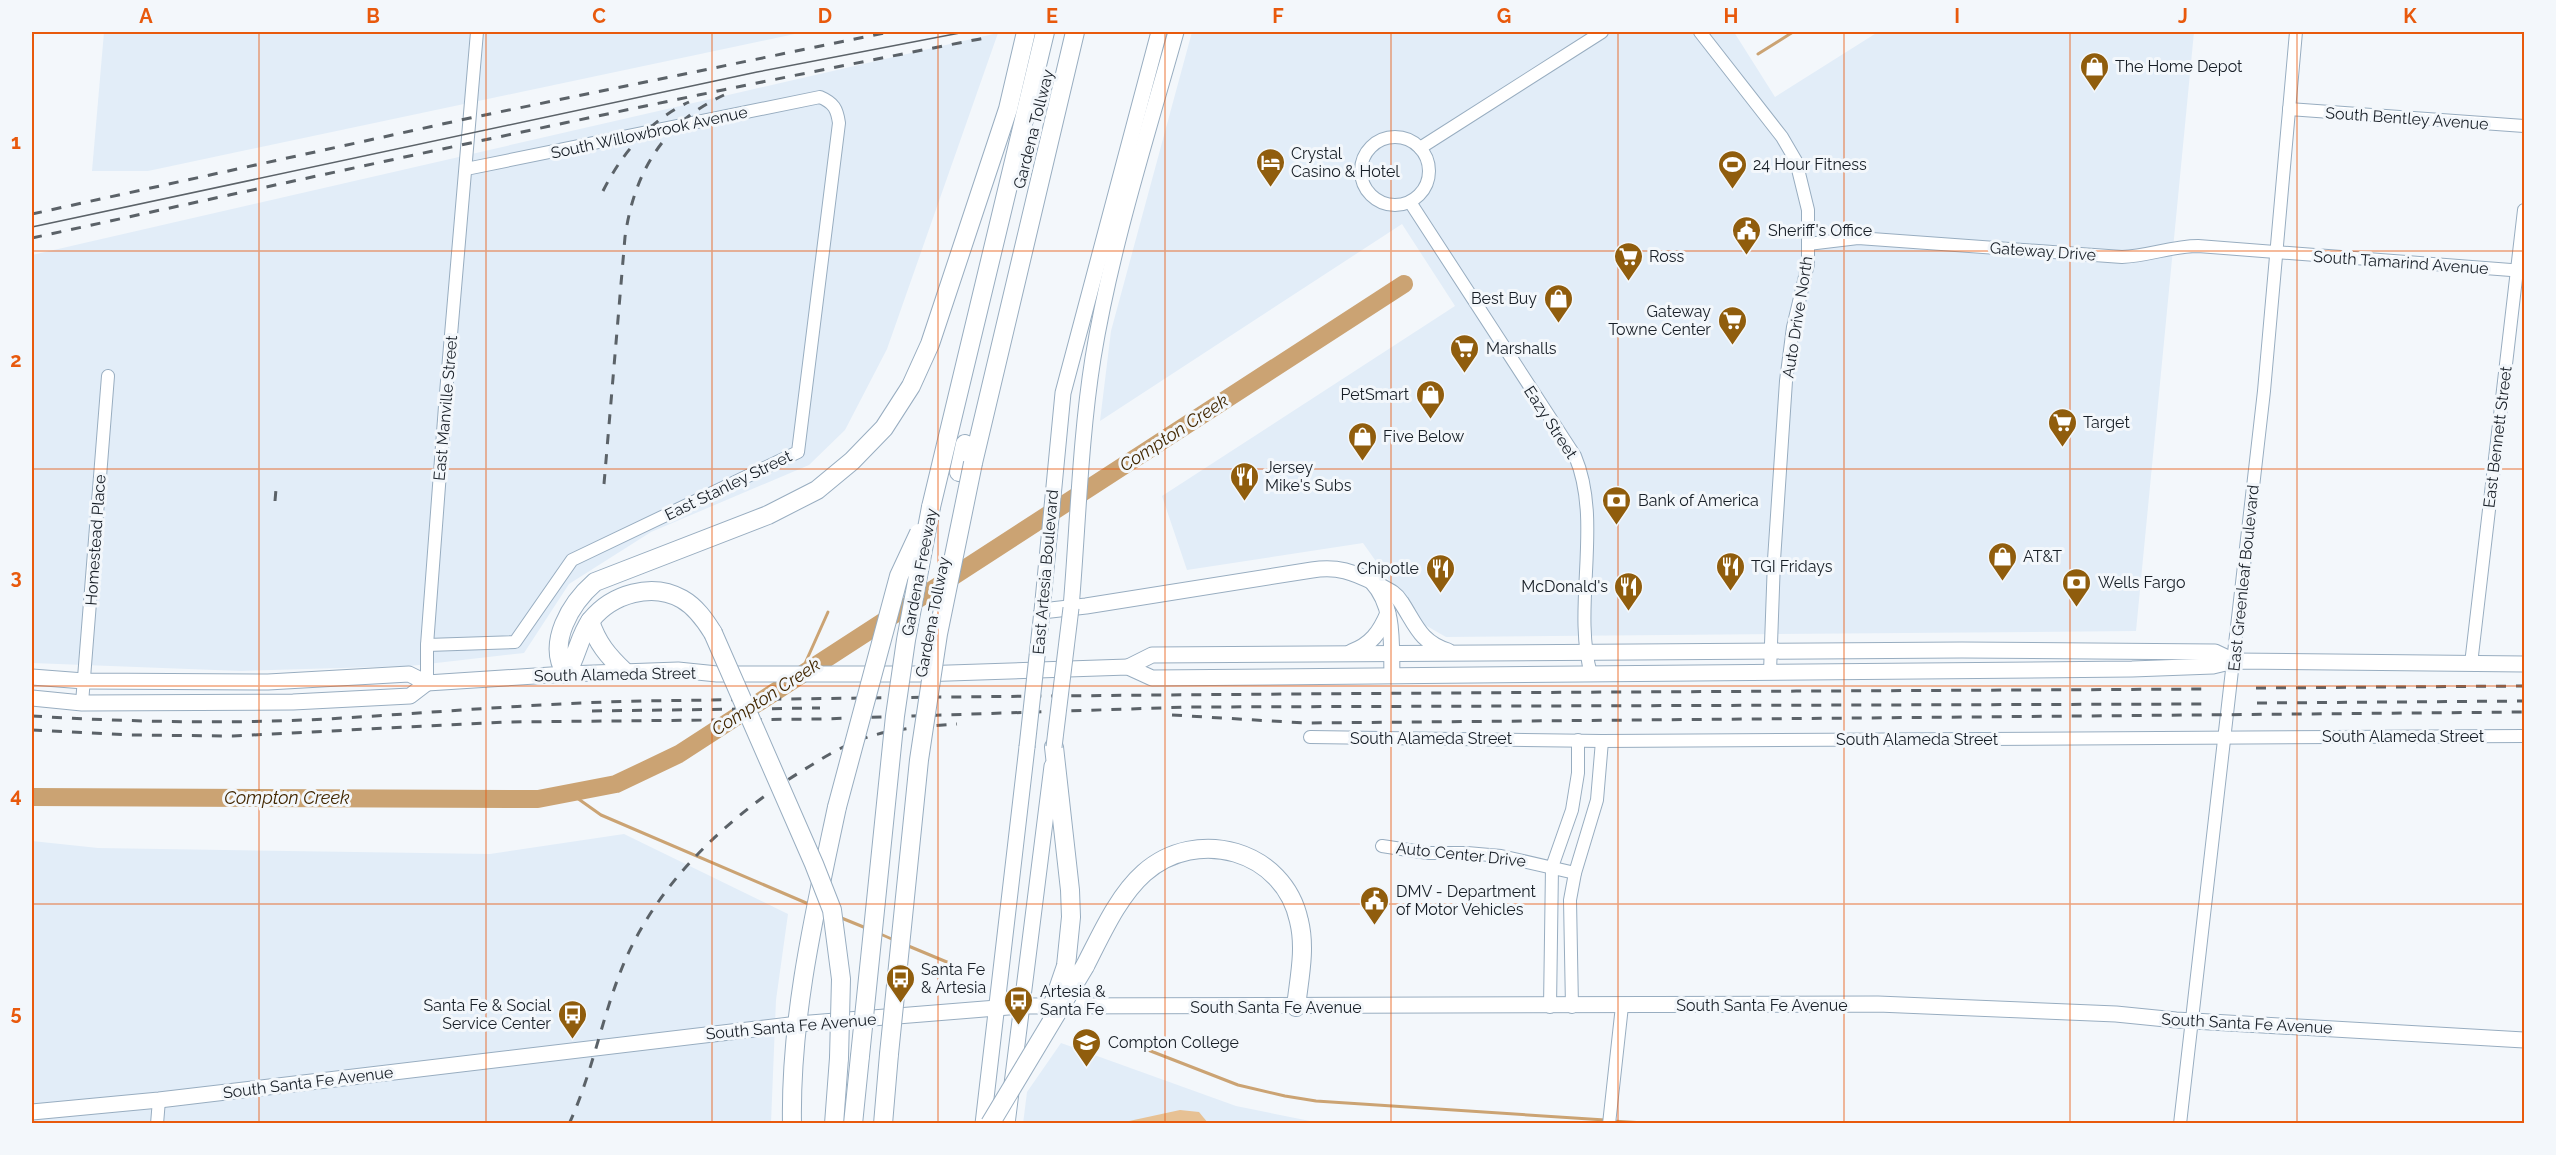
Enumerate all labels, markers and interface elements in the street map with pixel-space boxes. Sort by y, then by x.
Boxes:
text: A [139,4,153,28]
text: B [366,4,380,28]
text: C [592,4,606,28]
text: D [818,4,832,28]
text: E [1046,4,1058,28]
text: F [1272,4,1284,28]
text: G [1497,4,1511,28]
text: H [1724,4,1738,28]
text: I [1954,4,1960,28]
text: J [2178,4,2188,28]
text: K [2403,4,2417,28]
shop icon: The Home Depot [2078,50,2110,92]
place label: The Home Depot [2115,57,2243,76]
street label: Gardena Tollway [1009,67,1058,191]
street label: South Willowbrook Avenue [549,102,749,163]
street label: South Bentley Avenue [2325,103,2489,134]
text: 1 [11,130,21,154]
place label: Crystal Casino & Hotel [1291,144,1400,181]
hotel icon: Crystal Casino & Hotel [1254,146,1286,188]
sports icon: 24 Hour Fitness [1716,148,1748,190]
place label: 24 Hour Fitness [1753,155,1867,174]
public building icon: Sheriff's Office [1731,214,1763,256]
place label: Sheriff's Office [1768,221,1872,240]
street label: Gateway Drive [1989,238,2097,265]
supermarket icon: Ross [1612,240,1644,282]
place label: Ross [1649,247,1684,266]
street label: South Tamarind Avenue [2313,247,2489,278]
street label: Auto Drive North [1778,255,1817,379]
shop icon: Best Buy [1542,282,1574,324]
place label: Best Buy [1471,289,1537,308]
place label: Gateway Towne Center [1608,302,1711,339]
supermarket icon: Gateway Towne Center [1716,304,1748,346]
supermarket icon: Marshalls [1449,332,1481,374]
street label: East Manville Street [430,334,461,482]
place label: Marshalls [1486,339,1557,358]
text: 2 [10,348,22,372]
street label: East Bennett Street [2479,364,2516,509]
shop icon: PetSmart [1414,378,1446,420]
street label: Eazy Street [1520,382,1581,463]
place label: PetSmart [1340,385,1410,404]
water label: Compton Creek [1115,389,1232,476]
supermarket icon: Target [2046,406,2078,448]
place label: Target [2083,413,2130,432]
shop icon: Five Below [1346,420,1378,462]
place label: Five Below [1383,427,1464,446]
street label: East Stanley Street [662,446,795,524]
place label: Jersey Mike's Subs [1265,458,1352,495]
restaurant icon: Jersey Mike's Subs [1228,460,1260,502]
street label: Homestead Place [81,474,110,606]
bank icon: Bank of America [1601,484,1633,526]
street label: East Greenleaf Boulevard [2224,484,2263,672]
street label: East Artesia Boulevard [1029,489,1062,655]
place label: Bank of America [1638,491,1759,510]
street label: Gardena Freeway [898,506,941,638]
shop icon: AT&T [1986,540,2018,582]
place label: AT&T [2023,547,2062,566]
restaurant icon: TGI Fridays [1714,550,1746,592]
restaurant icon: Chipotle [1424,552,1456,594]
street label: Gardena Tollway [911,555,954,679]
place label: TGI Fridays [1751,557,1833,576]
place label: Chipotle [1357,559,1419,578]
text: 3 [10,565,22,589]
bank icon: Wells Fargo [2061,566,2093,608]
restaurant icon: McDonald's [1613,570,1645,612]
place label: Wells Fargo [2098,573,2185,592]
place label: McDonald's [1521,577,1608,596]
water label: Compton Creek [707,653,824,740]
street label: South Alameda Street [534,664,697,685]
street label: South Alameda Street [2322,727,2485,746]
street label: South Alameda Street [1350,729,1513,748]
street label: South Alameda Street [1836,730,1999,749]
text: 4 [10,783,22,807]
water label: Compton Creek [224,787,350,808]
street label: Auto Center Drive [1395,838,1527,871]
place label: DMV - Department of Motor Vehicles [1396,882,1536,919]
public building icon: DMV - Department of Motor Vehicles [1359,884,1391,926]
place label: Santa Fe & Artesia [921,960,986,997]
bus stop icon: Santa Fe & Artesia [884,962,916,1004]
place label: Artesia & Santa Fe [1040,982,1106,1019]
bus stop icon: Artesia & Santa Fe [1003,984,1035,1026]
place label: Santa Fe & Social Service Center [423,996,552,1033]
street label: South Santa Fe Avenue [1676,996,1848,1015]
bus stop icon: Santa Fe & Social Service Center [556,998,588,1040]
street label: South Santa Fe Avenue [1190,998,1362,1017]
text: 5 [10,1001,22,1025]
street label: South Santa Fe Avenue [705,1010,877,1043]
street label: South Santa Fe Avenue [2161,1010,2333,1037]
school or university icon: Compton College [1071,1026,1103,1068]
place label: Compton College [1108,1033,1239,1052]
street label: South Santa Fe Avenue [222,1063,394,1102]

